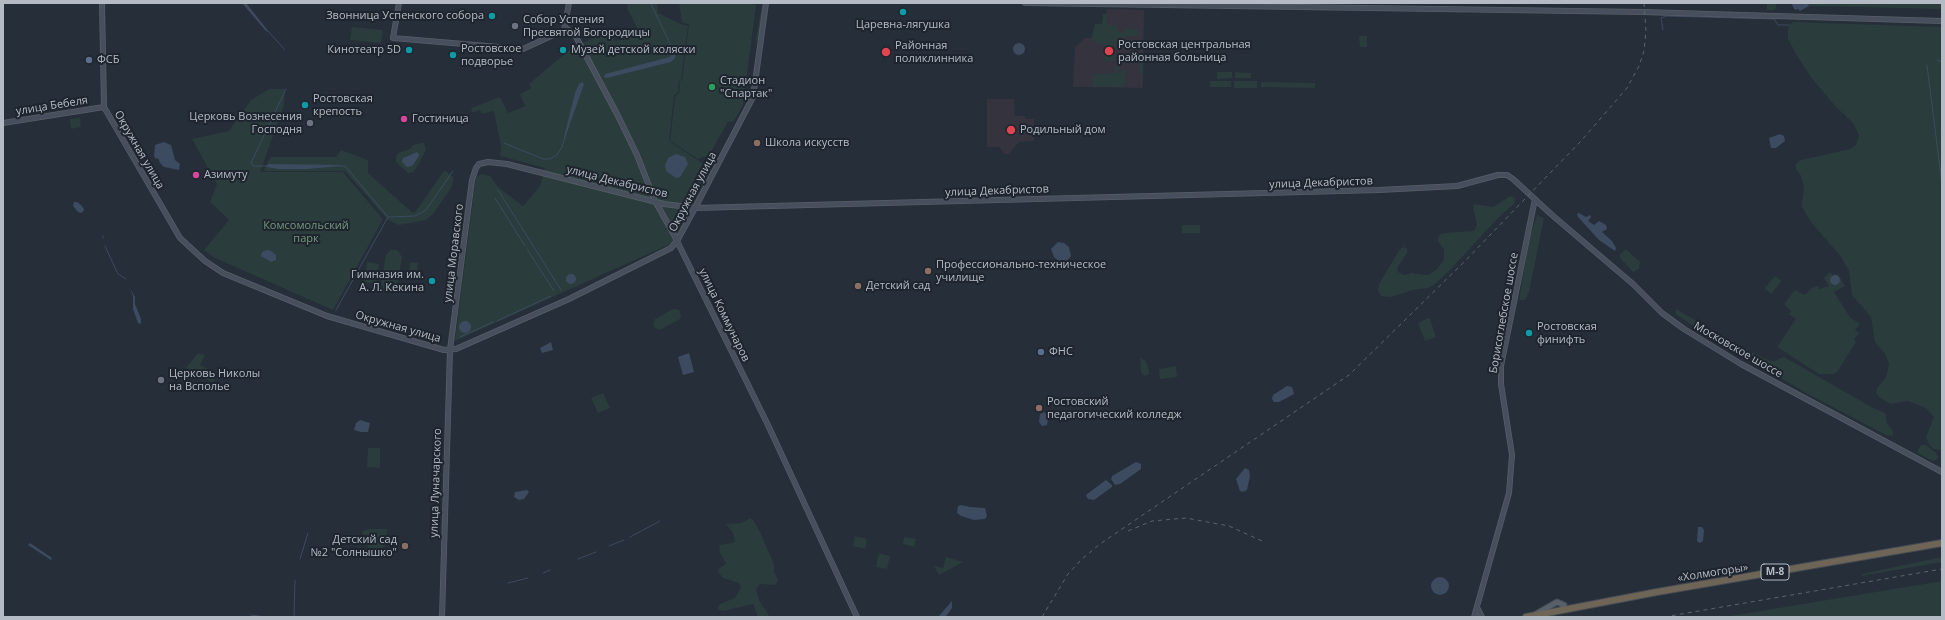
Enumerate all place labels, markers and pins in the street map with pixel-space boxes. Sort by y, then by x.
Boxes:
marker: Царевна-лягушка [898,7,908,17]
place label: Звонница Успенского собора [326,9,484,23]
marker: Звонница Успенского собора [487,11,497,21]
place label: Собор Успения Пресвятой Богородицы [523,13,650,39]
place label: Царевна-лягушка [856,18,950,32]
marker: Собор Успения Пресвятой Богородицы [510,21,520,31]
place label: Ростовская центральная районная больница [1118,38,1251,64]
place label: Районная поликлинника [895,39,973,65]
place label: Ростовское подворье [461,42,521,68]
place label: Кинотеатр 5D [327,43,401,57]
place label: Музей детской коляски [571,43,695,57]
marker: Кинотеатр 5D [404,45,414,55]
marker: Музей детской коляски [558,45,568,55]
marker: Ростовская центральная районная больница [1103,45,1115,57]
marker: Районная поликлинника [880,46,892,58]
marker: Ростовское подворье [448,50,458,60]
place label: ФСБ [97,53,119,67]
marker: ФСБ [84,55,94,65]
place label: Стадион "Спартак" [720,74,772,100]
marker: Стадион "Спартак" [707,82,717,92]
place label: Ростовская крепость [313,92,373,118]
marker: Ростовская крепость [300,100,310,110]
place label: Церковь Вознесения Господня [189,110,302,136]
place label: Гостиница [412,112,469,126]
marker: Гостиница [399,114,409,124]
marker: Церковь Вознесения Господня [305,118,315,128]
place label: Родильный дом [1020,123,1106,137]
marker: Родильный дом [1005,124,1017,136]
place label: Школа искусств [765,136,849,150]
marker: Школа искусств [752,138,762,148]
place label: Азимуту [204,168,248,182]
marker: Азимуту [191,170,201,180]
place label: Профессионально-техническое училище [936,258,1106,284]
marker: Профессионально-техническое училище [923,266,933,276]
place label: Гимназия им. А. Л. Кекина [351,268,424,294]
marker: Гимназия им. А. Л. Кекина [427,276,437,286]
place label: Детский сад [866,279,930,293]
marker: Детский сад [853,281,863,291]
place label: Ростовская финифть [1537,320,1597,346]
marker: Ростовская финифть [1524,328,1534,338]
place label: ФНС [1049,345,1073,359]
marker: ФНС [1036,347,1046,357]
place label: Церковь Николы на Всполье [169,367,260,393]
marker: Церковь Николы на Всполье [156,375,166,385]
place label: Ростовский педагогический колледж [1047,395,1182,421]
marker: Ростовский педагогический колледж [1034,403,1044,413]
place label: Детский сад №2 "Солнышко" [311,533,397,559]
marker: Детский сад №2 "Солнышко" [400,541,410,551]

